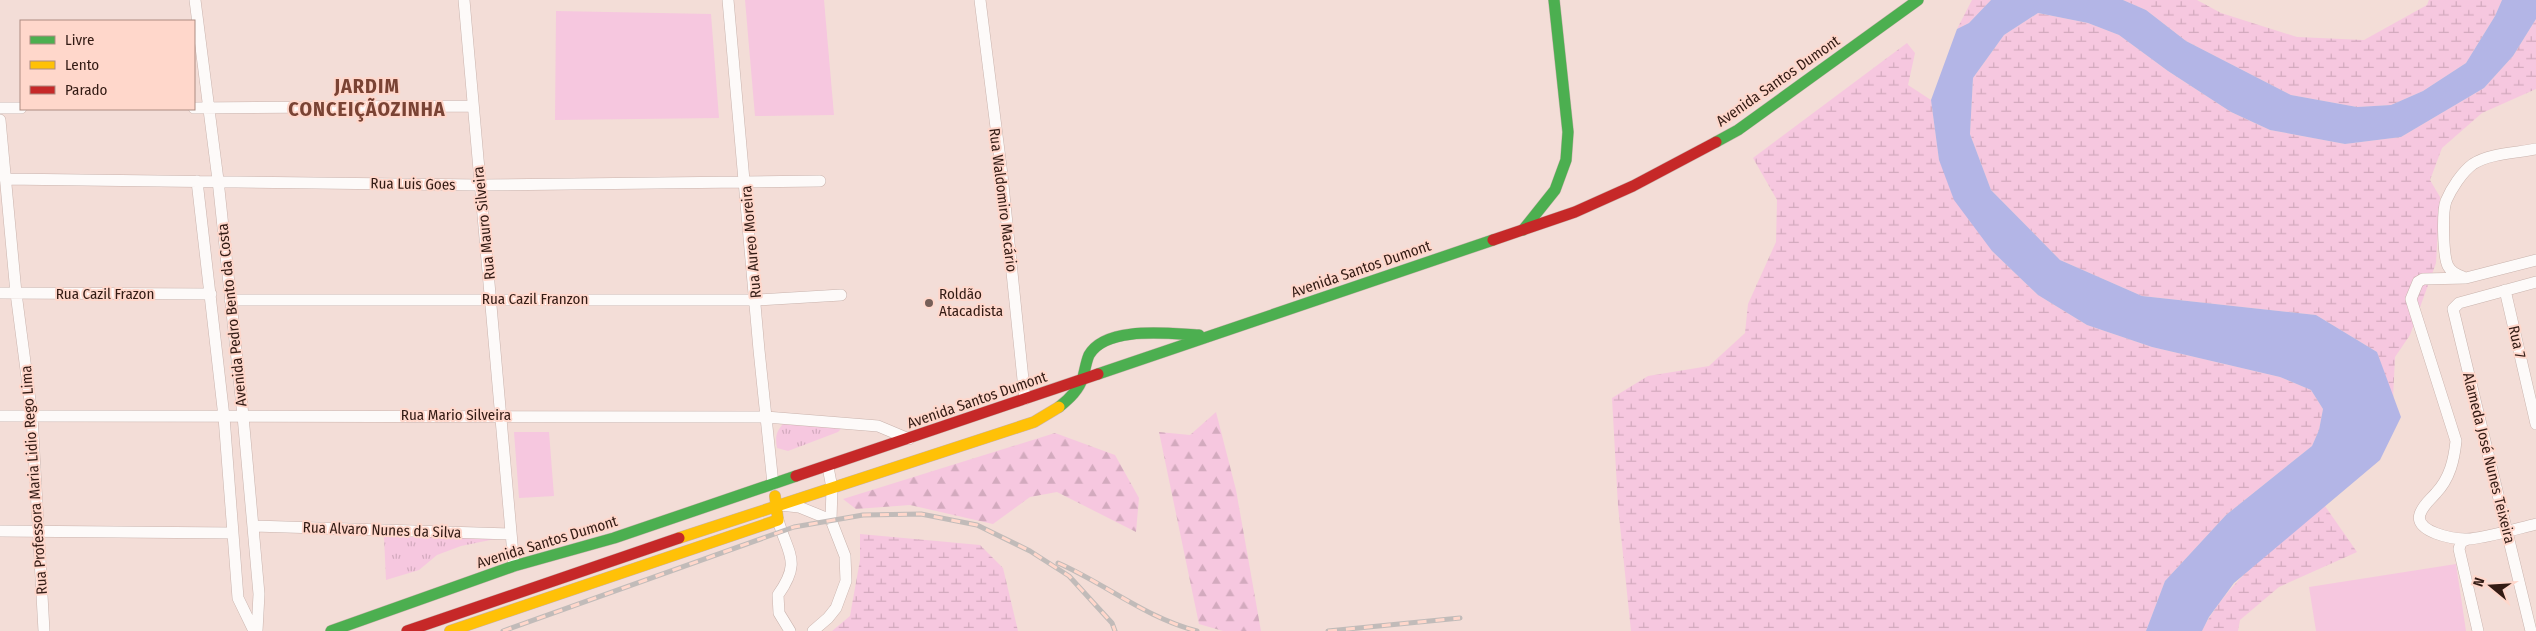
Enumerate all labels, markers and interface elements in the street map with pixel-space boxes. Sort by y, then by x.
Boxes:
legend [20,20,195,110]
text: Livre [65,31,94,49]
street label: Avenida Santos Dumont [1713,32,1843,130]
text: Lento [65,56,99,74]
district label: JARDIM CONCEIÇÃOZINHA [288,74,446,122]
text: Parado [65,81,108,99]
street label: Rua Waldomiro Macário [985,127,1021,273]
street label: Rua Mauro Silveira [469,165,499,281]
street label: Rua Luis Goes [370,174,456,194]
street label: Rua Aureo Moreira [737,185,765,299]
street label: Avenida Pedro Bento da Costa [213,223,251,407]
street label: Avenida Santos Dumont [1289,237,1433,301]
street label: Rua Cazil Frazon [56,285,154,303]
place label: Roldão Atacadista [939,285,1003,320]
street label: Rua Cazil Franzon [482,290,588,308]
marker: Roldão Atacadista [923,297,935,309]
street label: Rua 7 [2505,324,2529,360]
street label: Rua Professora Maria Lidio Rego Lima [17,365,51,595]
street label: Avenida Santos Dumont [905,368,1049,432]
street label: Alameda José Nunes Teixeira [2459,371,2519,545]
street label: Rua Mario Silveira [401,406,511,424]
street label: Avenida Santos Dumont [474,512,620,572]
street label: Rua Alvaro Nunes da Silva [302,518,462,542]
north arrow [2466,561,2516,611]
text: N [2470,576,2488,589]

